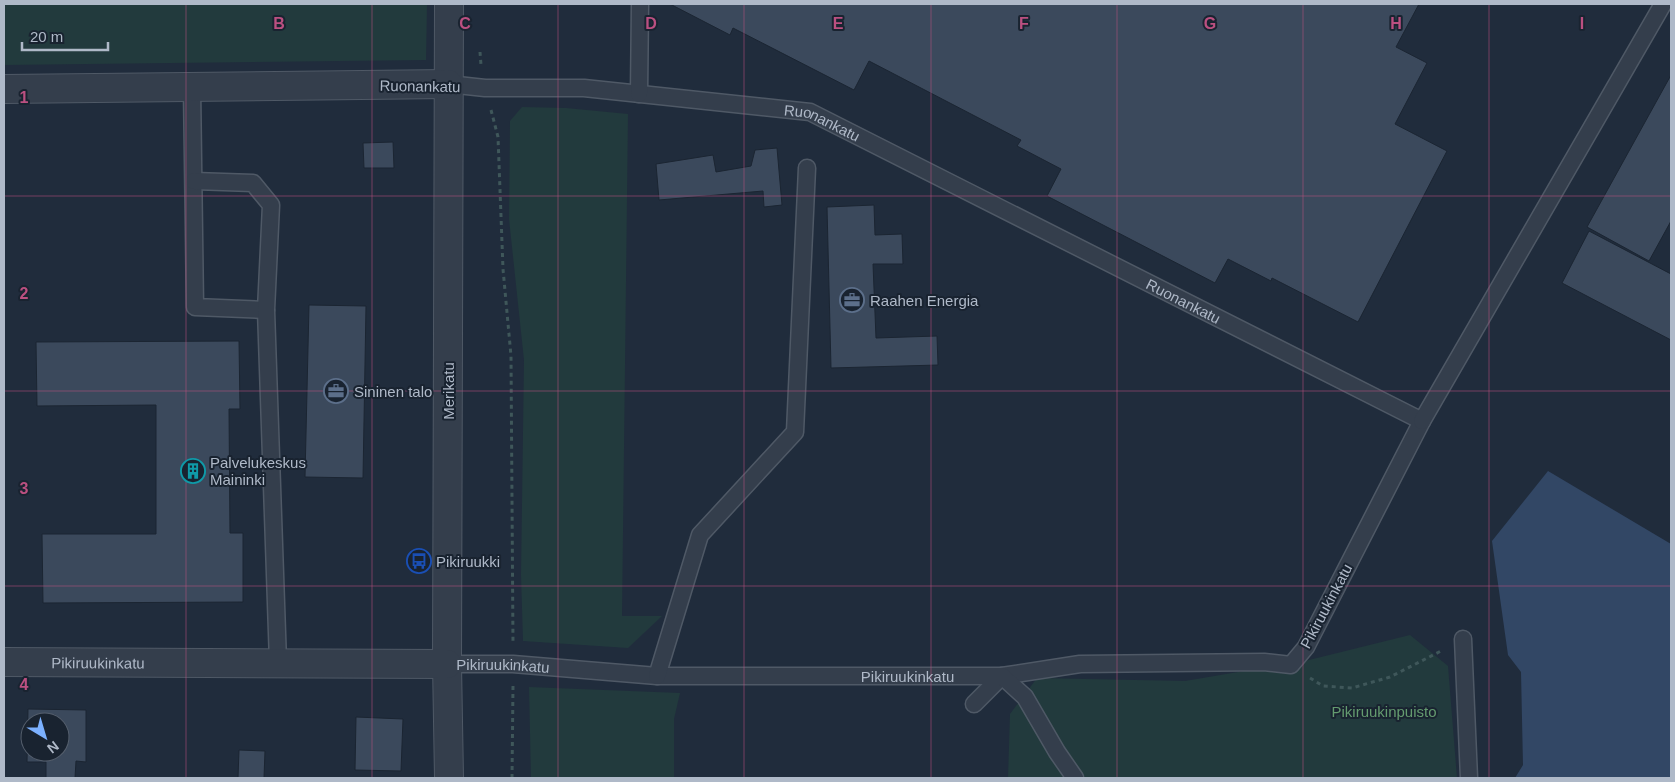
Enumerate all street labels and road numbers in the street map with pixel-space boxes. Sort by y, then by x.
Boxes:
street label: Ruonankatu [379,77,461,95]
street label: Ruonankatu [783,101,863,144]
street label: Ruonankatu [1144,275,1224,326]
street label: Merikatu [440,362,457,420]
street label: Pikiruukinkatu [1297,561,1355,651]
street label: Pikiruukinkatu [51,654,145,671]
street label: Pikiruukinkatu [456,656,550,676]
street label: Pikiruukinkatu [861,668,954,685]

